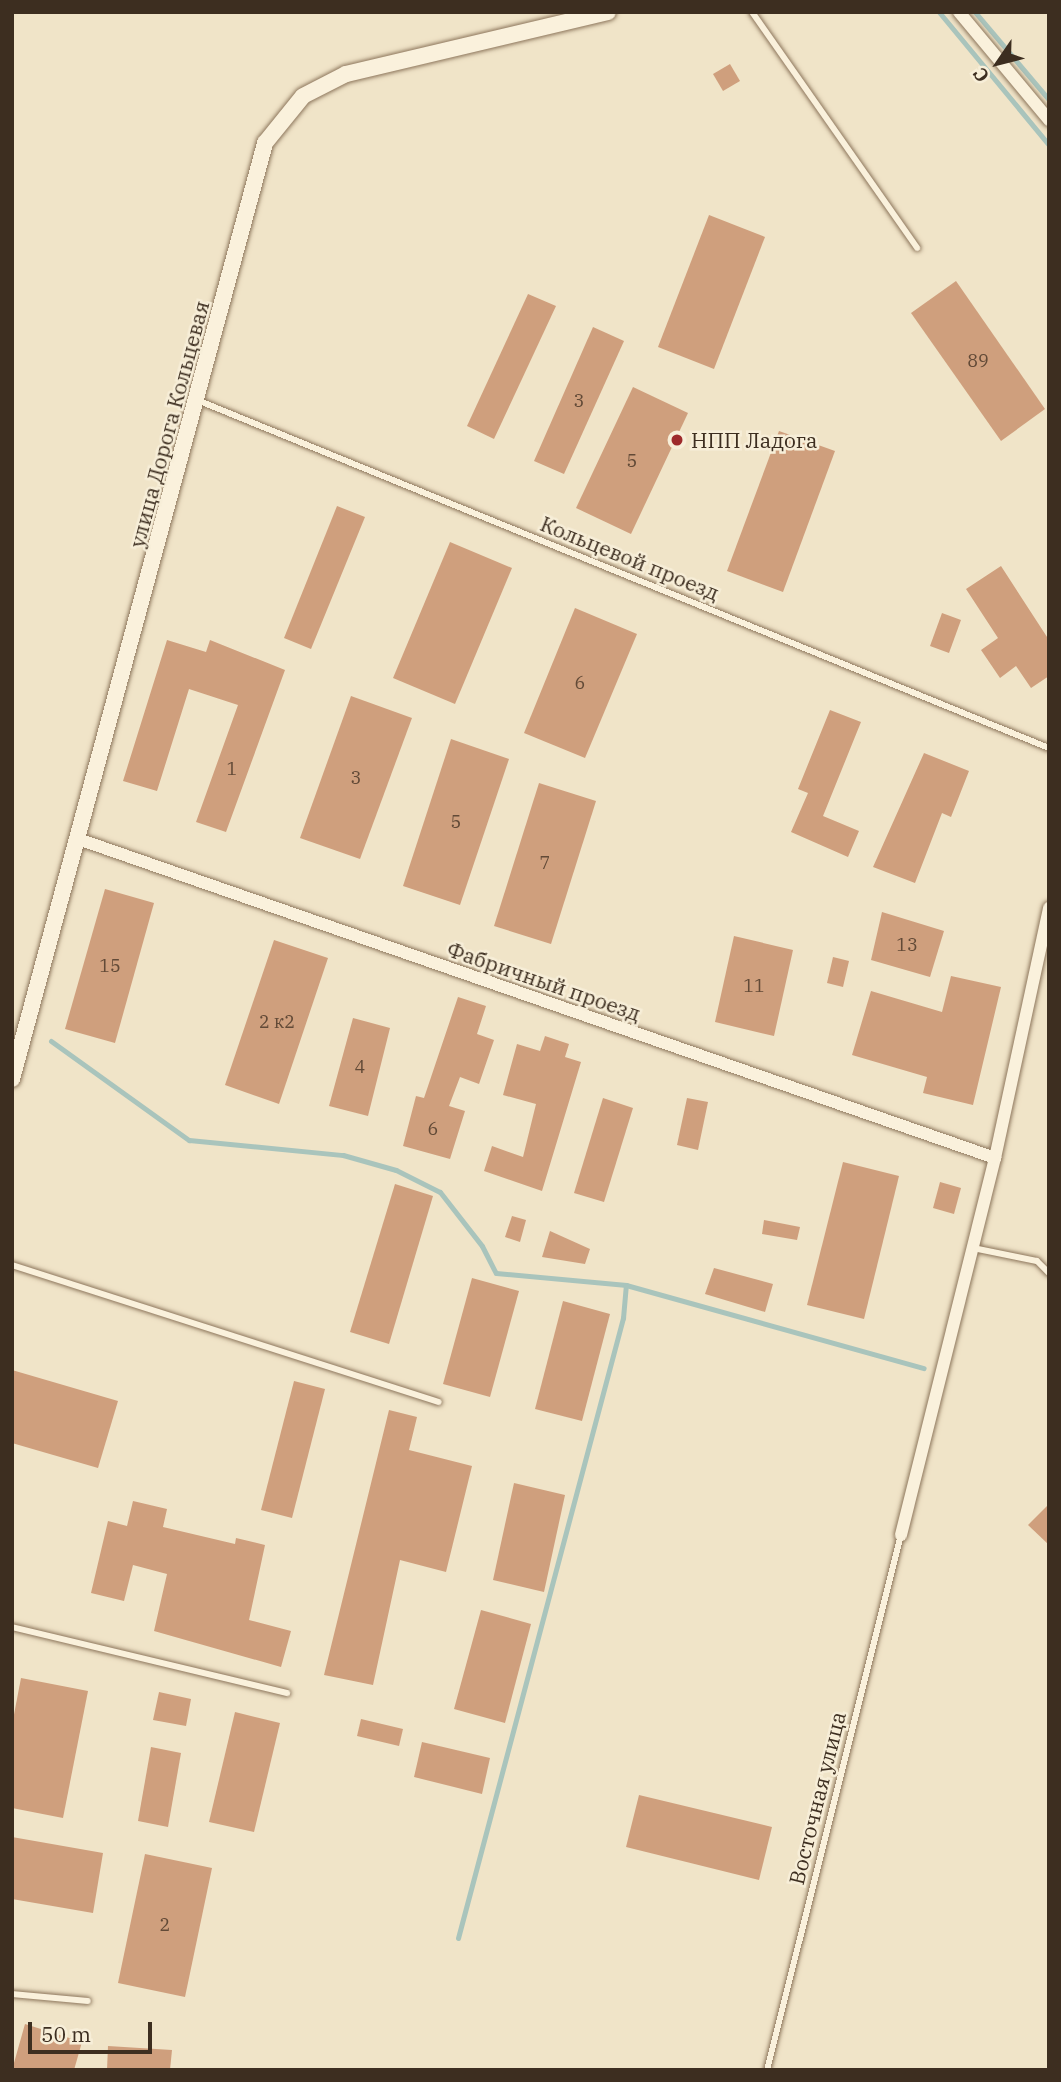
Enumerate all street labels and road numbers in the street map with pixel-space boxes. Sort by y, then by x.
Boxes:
street label: улица Дорога Кольцевая [124,298,214,550]
street label: Кольцевой проезд [537,511,723,605]
street label: Фабричный проезд [444,936,644,1026]
street label: Восточная улица [783,1709,851,1887]

